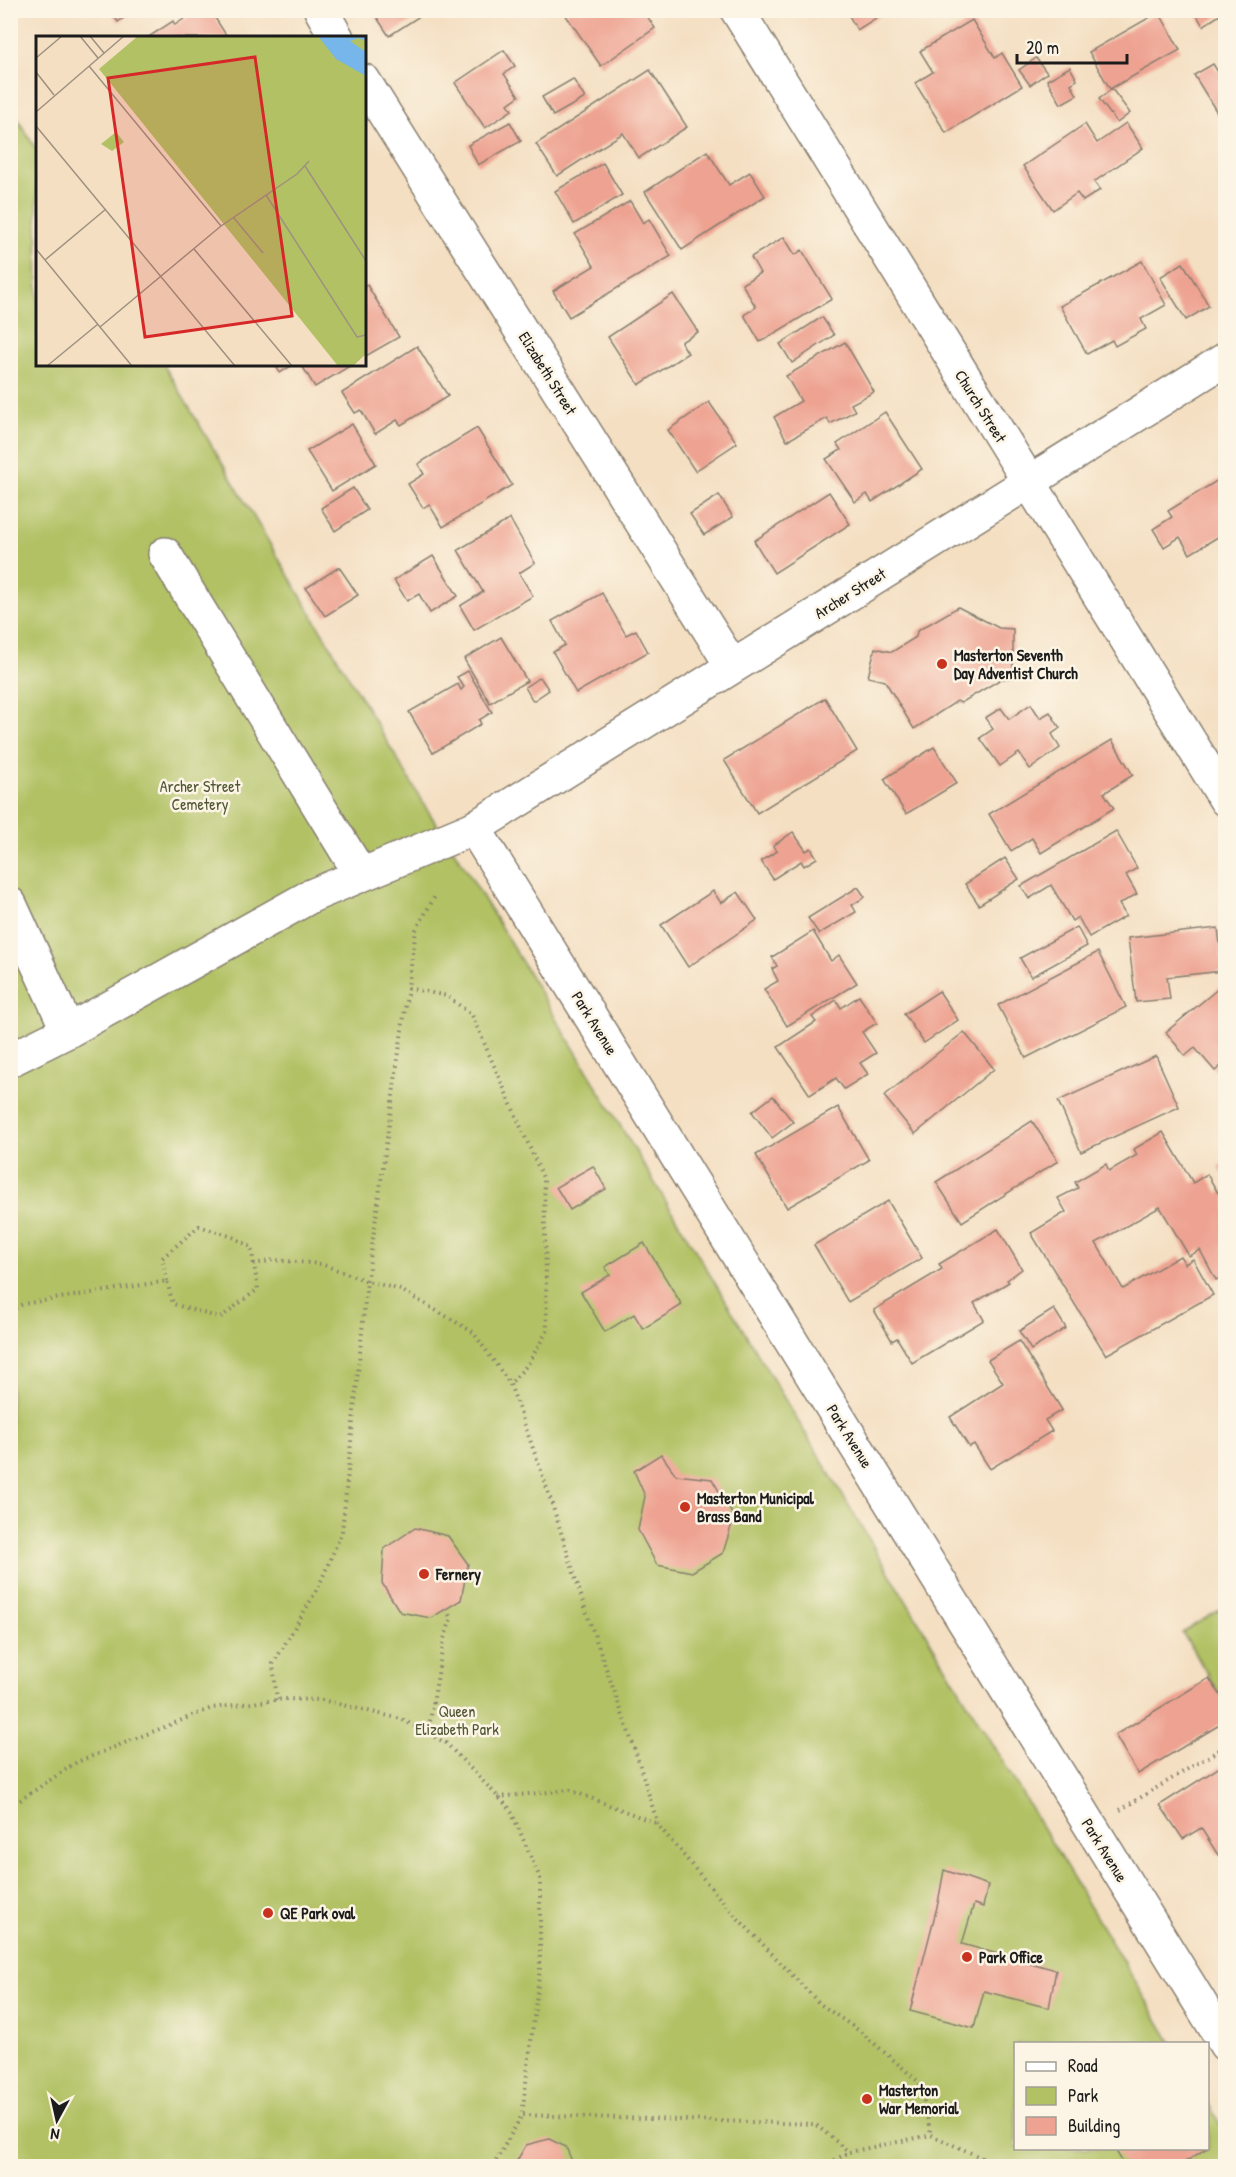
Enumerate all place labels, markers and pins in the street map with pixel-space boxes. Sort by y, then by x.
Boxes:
place label: Masterton Seventh Day Adventist Church [954,644,1078,685]
marker: Masterton Seventh Day Adventist Church [935,657,949,671]
place label: Masterton Municipal Brass Band [697,1487,814,1527]
marker: Masterton Municipal Brass Band [678,1500,692,1514]
place label: Fernery [435,1563,481,1586]
marker: Fernery [417,1567,431,1581]
place label: QE Park oval [280,1902,356,1924]
marker: QE Park oval [261,1906,275,1920]
place label: Park Office [979,1946,1044,1968]
marker: Park Office [960,1950,974,1964]
place label: Masterton War Memorial [879,2079,959,2119]
marker: Masterton War Memorial [860,2092,874,2106]

